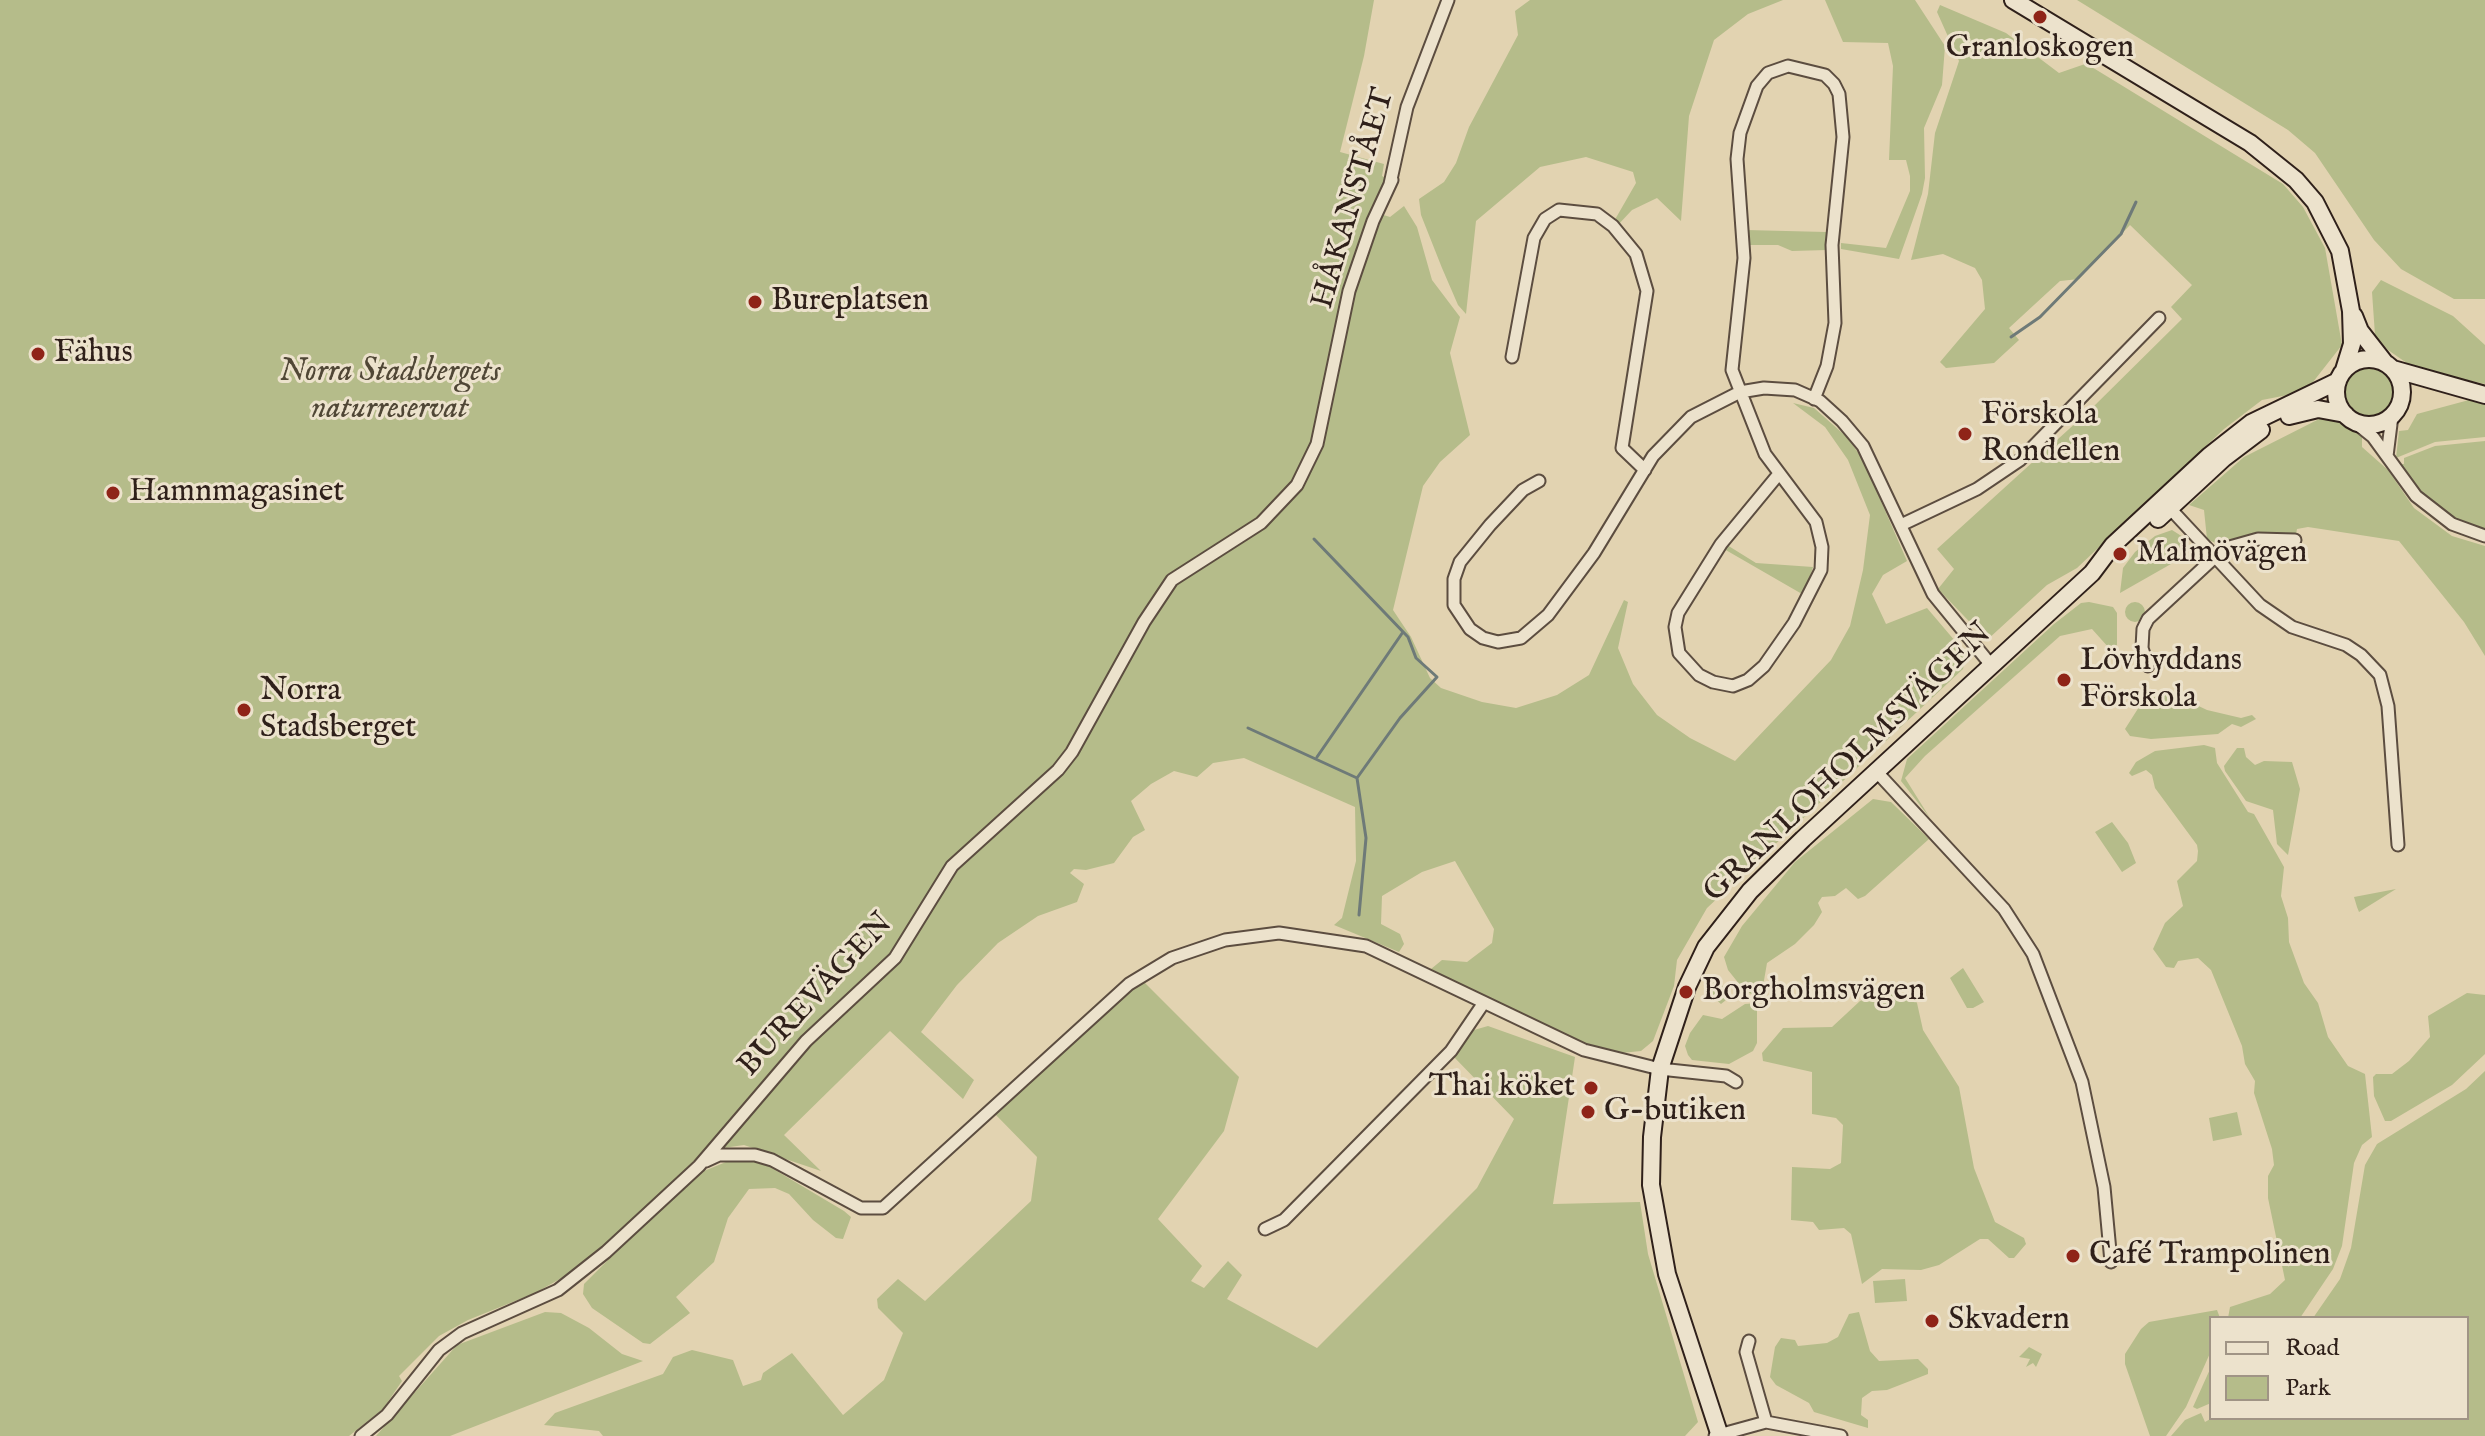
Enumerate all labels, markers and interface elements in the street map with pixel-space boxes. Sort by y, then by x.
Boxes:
marker: Granloskogen [2031,8,2049,26]
place label: Granloskogen [1946,30,2134,68]
street label: HÅKANSTÅET [1305,85,1405,313]
place label: Bureplatsen [771,283,929,321]
marker: Bureplatsen [746,293,764,311]
place label: Fähus [54,335,133,373]
marker: Fähus [29,345,47,363]
park label: Norra Stadsbergets naturreservat [279,354,501,429]
place label: Förskola Rondellen [1981,397,2120,472]
marker: Förskola Rondellen [1956,425,1974,443]
place label: Hamnmagasinet [129,474,344,512]
marker: Hamnmagasinet [104,484,122,502]
place label: Malmövägen [2136,535,2307,573]
marker: Malmövägen [2111,545,2129,563]
street label: GRANLOHOLMSVÄGEN [1697,616,2001,912]
place label: Lövhyddans Förskola [2080,643,2242,718]
marker: Lövhyddans Förskola [2055,671,2073,689]
place label: Norra Stadsberget [260,673,416,748]
marker: Norra Stadsberget [235,701,253,719]
street label: BUREVÄGEN [731,906,903,1086]
place label: Borgholmsvägen [1702,973,1925,1011]
marker: Borgholmsvägen [1677,983,1695,1001]
place label: Thai köket [1429,1069,1575,1107]
marker: Thai köket [1582,1079,1600,1097]
place label: G-butiken [1604,1093,1746,1131]
marker: G-butiken [1579,1103,1597,1121]
place label: Café Trampolinen [2089,1237,2331,1275]
marker: Café Trampolinen [2064,1247,2082,1265]
place label: Skvadern [1948,1302,2070,1340]
marker: Skvadern [1923,1312,1941,1330]
legend [2209,1316,2469,1420]
text: Road [2285,1333,2339,1364]
text: Park [2285,1373,2331,1404]

